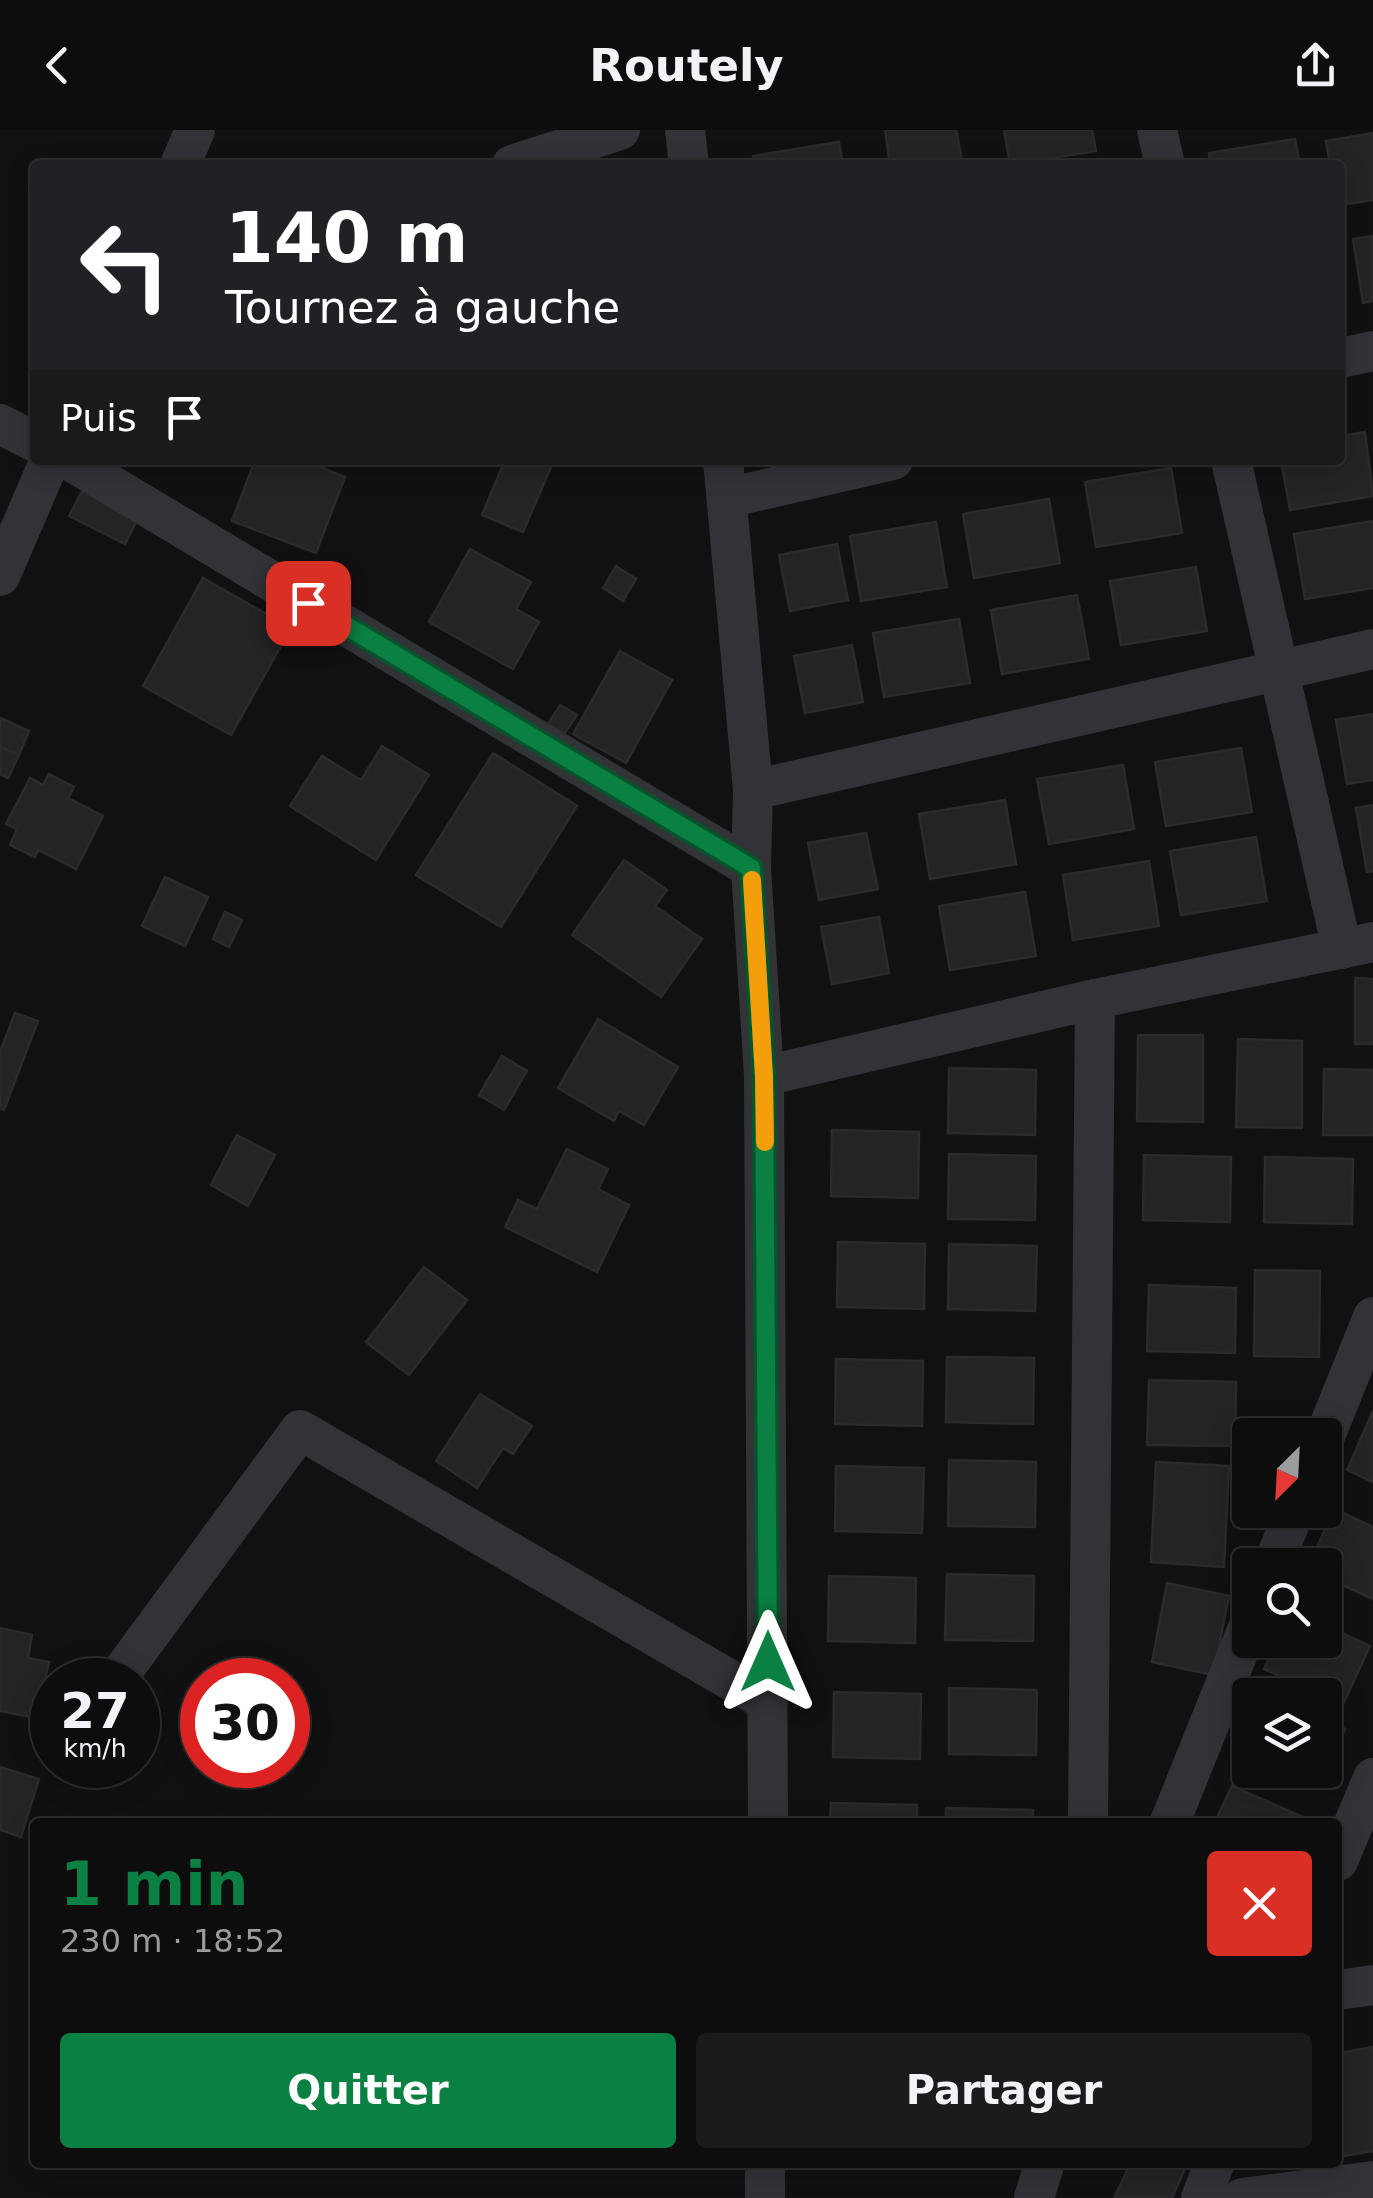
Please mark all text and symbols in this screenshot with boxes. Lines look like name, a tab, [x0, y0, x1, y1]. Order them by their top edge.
icon: back	[30, 38, 85, 93]
icon: share	[1288, 38, 1343, 93]
text: Routely	[589, 39, 784, 92]
text: 140 m	[225, 197, 468, 279]
icon: left	[60, 200, 190, 330]
text: Tournez à gauche	[225, 281, 620, 334]
icon: arrive	[157, 390, 212, 445]
text: Puis	[60, 396, 137, 440]
pin	[266, 561, 351, 646]
icon: arrive	[281, 576, 336, 631]
north arrow	[1232, 1418, 1342, 1528]
map controls	[1232, 1418, 1342, 1788]
button: search	[1232, 1548, 1342, 1658]
position arrow	[716, 1610, 820, 1714]
speed limit sign: 30	[180, 1658, 310, 1788]
button: layers	[1232, 1678, 1342, 1788]
text: 27	[60, 1682, 130, 1740]
text: km/h	[63, 1734, 127, 1763]
text: 1 min	[60, 1849, 248, 1919]
button: close	[1207, 1851, 1312, 1956]
text: 230 m · 18:52	[60, 1922, 285, 1960]
button: Quitter	[60, 2033, 676, 2148]
button: Partager	[696, 2033, 1312, 2148]

